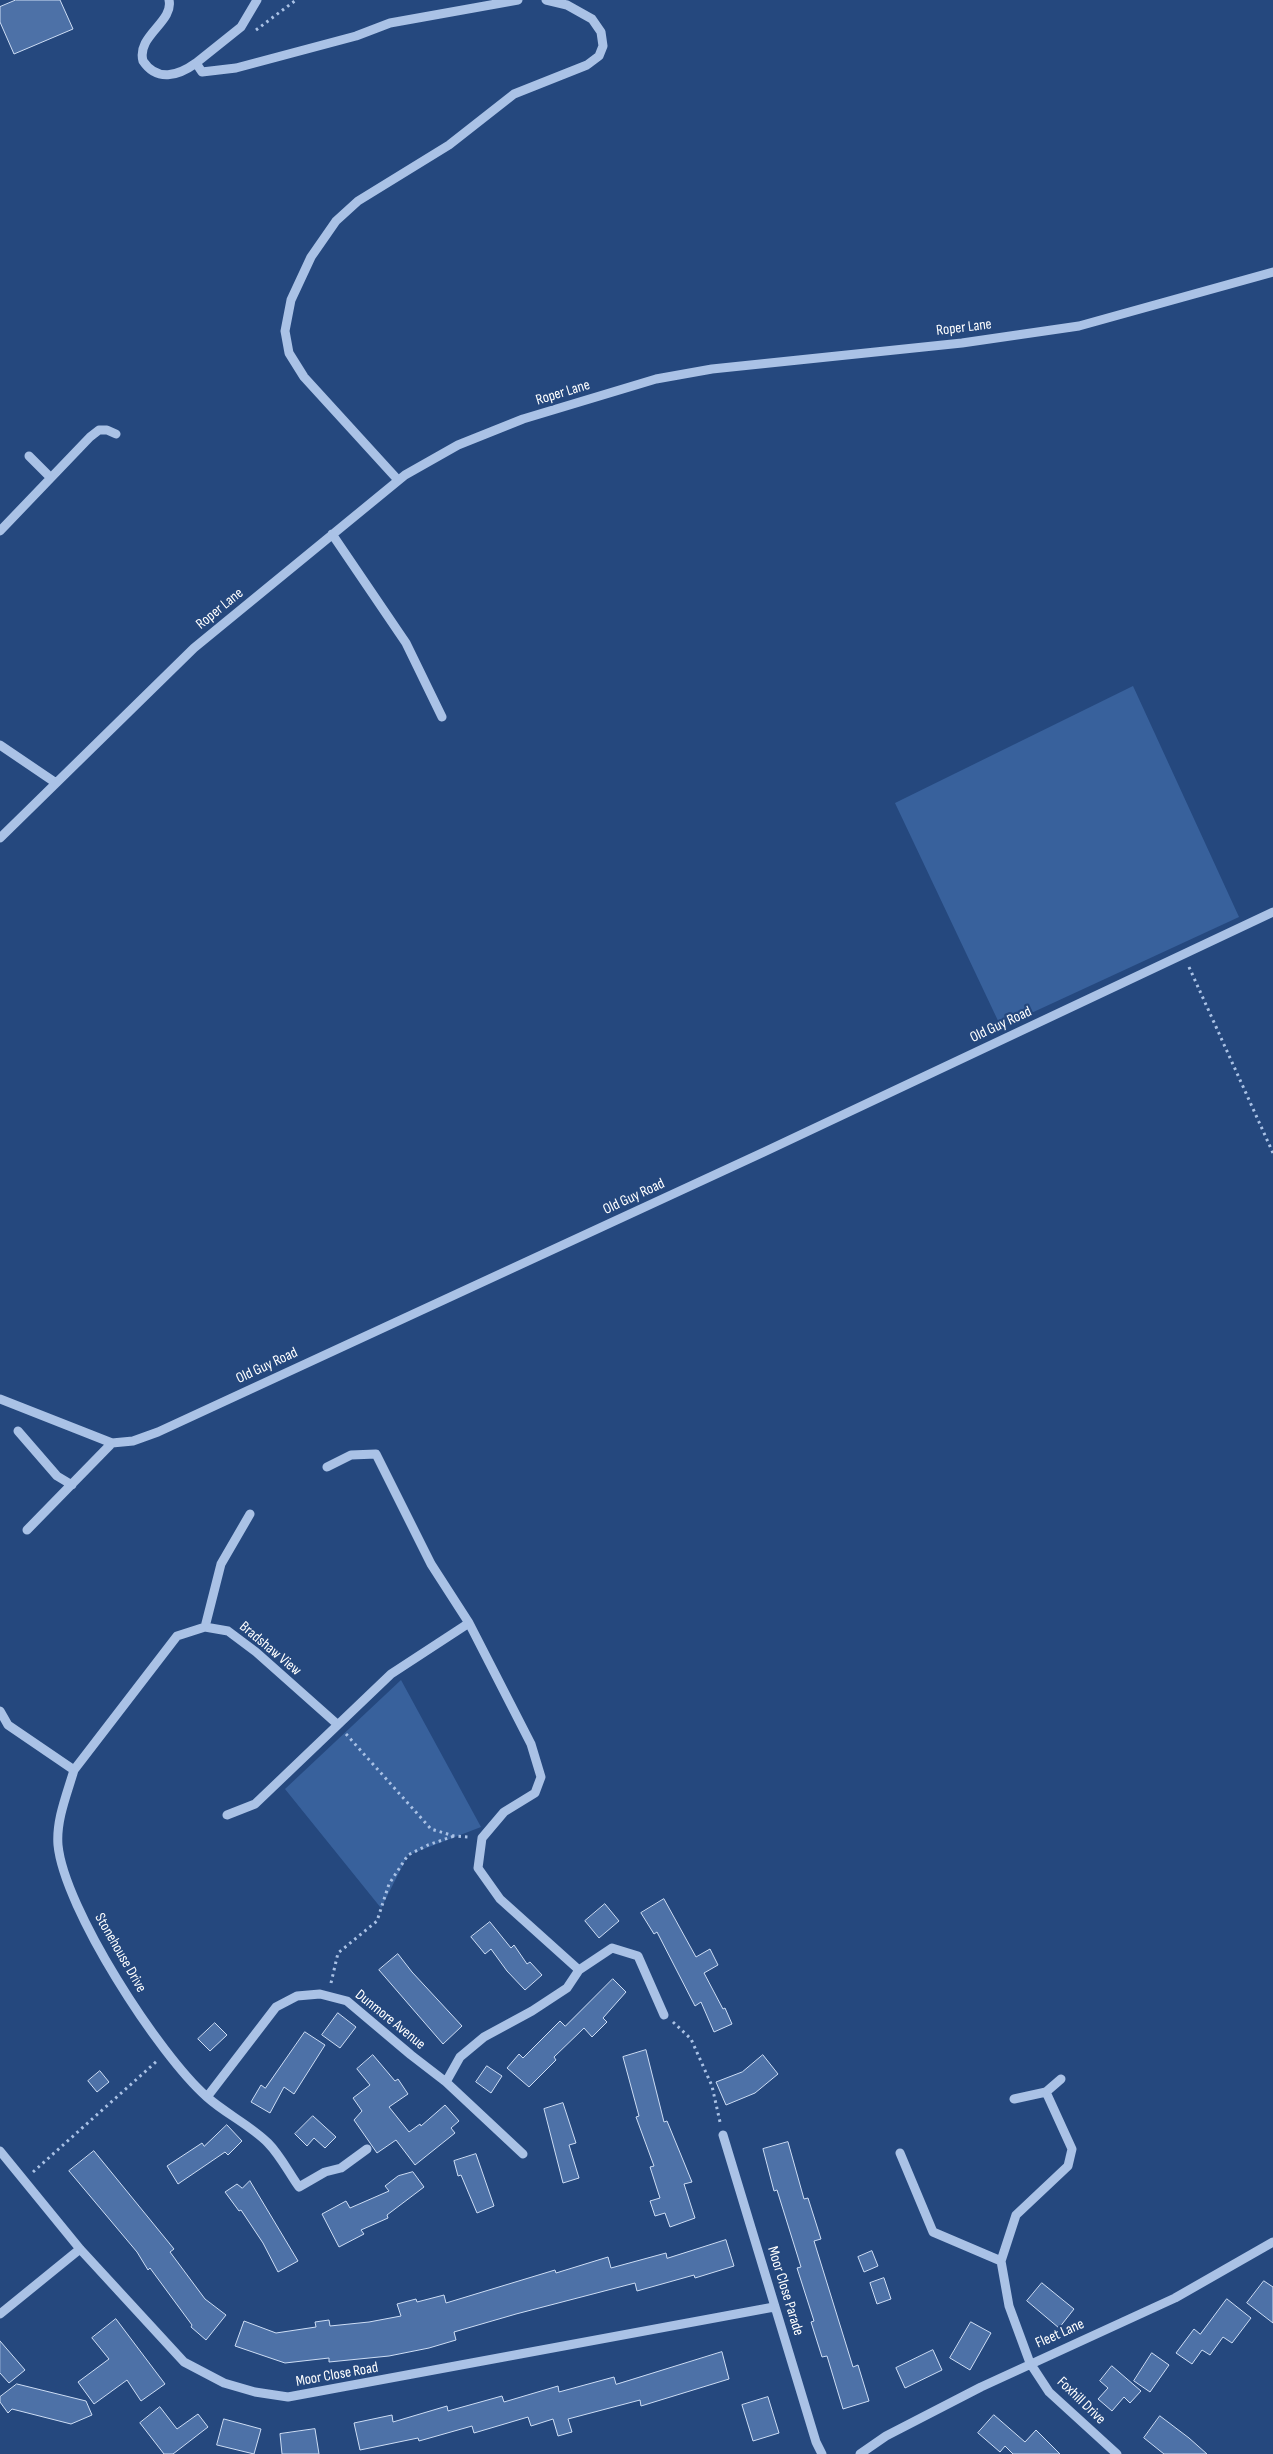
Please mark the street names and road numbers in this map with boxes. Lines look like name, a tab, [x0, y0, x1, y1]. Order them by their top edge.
street label: Roper Lane	[935, 316, 993, 340]
street label: Roper Lane	[534, 376, 592, 410]
street label: Roper Lane	[193, 584, 247, 634]
street label: Old Guy Road	[967, 1003, 1035, 1047]
street label: Old Guy Road	[600, 1175, 668, 1219]
street label: Old Guy Road	[233, 1344, 301, 1388]
street label: Bradshaw View	[235, 1618, 305, 1680]
street label: Stonehouse Drive	[90, 1910, 150, 1996]
street label: Dunmore Avenue	[351, 1986, 429, 2054]
street label: Moor Close Parade	[763, 2244, 807, 2338]
street label: Fleet Lane	[1033, 2315, 1087, 2353]
street label: Moor Close Road	[295, 2359, 379, 2391]
street label: Foxhill Drive	[1053, 2373, 1109, 2429]

